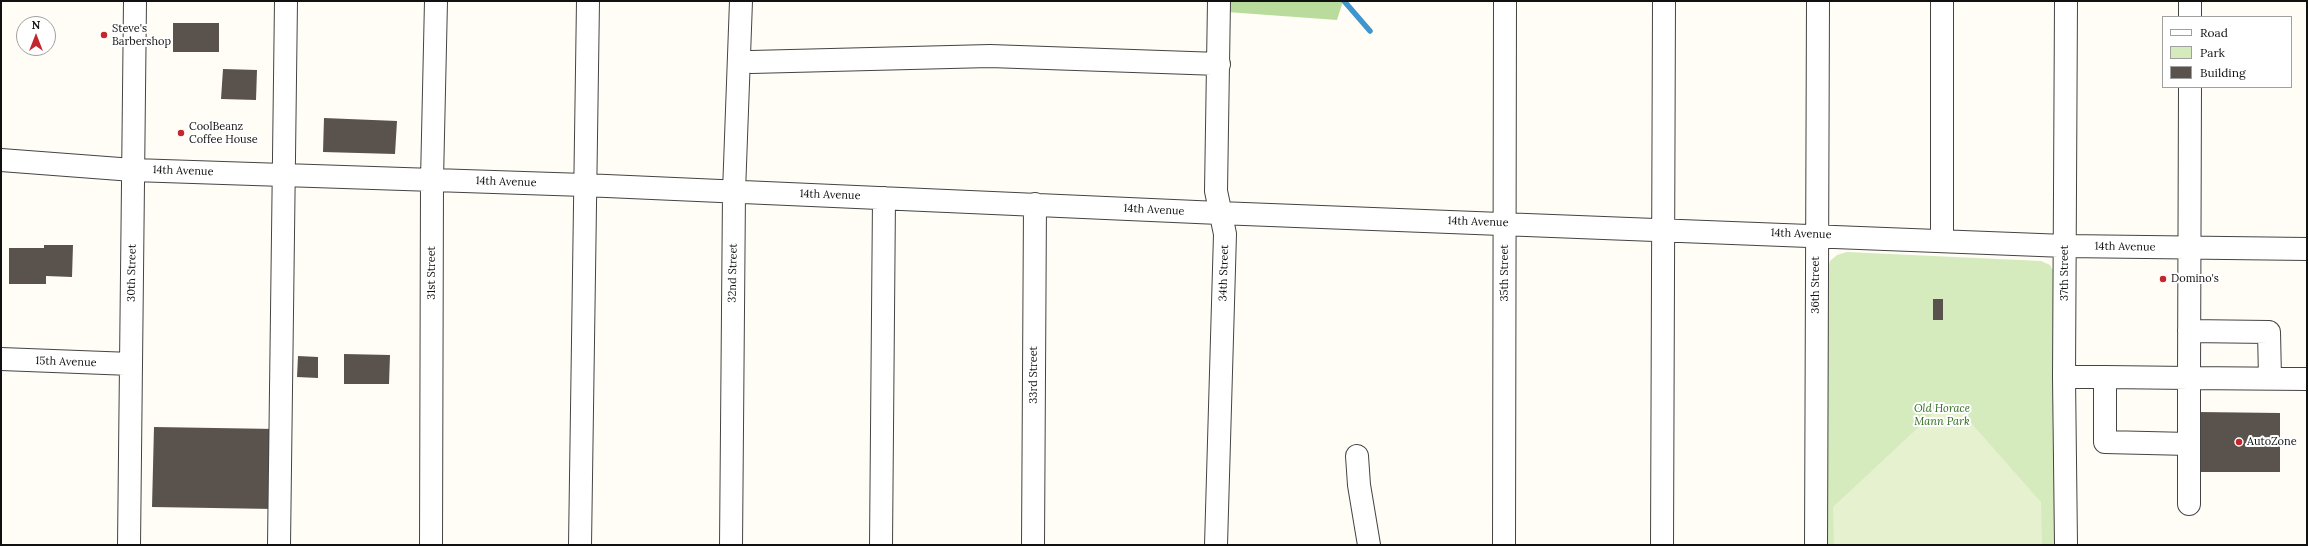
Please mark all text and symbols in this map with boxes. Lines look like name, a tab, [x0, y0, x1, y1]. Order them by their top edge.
north arrow	[16, 16, 56, 56]
legend	[2162, 16, 2292, 88]
text: N	[32, 18, 40, 32]
place label: Steve's Barbershop	[112, 22, 171, 48]
text: Road	[2200, 25, 2228, 40]
marker: Steve's Barbershop	[99, 30, 109, 40]
text: Park	[2200, 45, 2225, 60]
text: Building	[2200, 65, 2246, 80]
place label: CoolBeanz Coffee House	[189, 120, 258, 146]
marker: CoolBeanz Coffee House	[176, 128, 186, 138]
street label: 14th Avenue	[152, 163, 214, 179]
street label: 14th Avenue	[475, 174, 537, 190]
street label: 14th Avenue	[799, 187, 861, 203]
street label: 14th Avenue	[1123, 202, 1185, 218]
street label: 14th Avenue	[1447, 214, 1509, 230]
street label: 14th Avenue	[1770, 226, 1832, 242]
street label: 14th Avenue	[2094, 240, 2156, 254]
street label: 32nd Street	[726, 243, 740, 303]
street label: 30th Street	[125, 244, 139, 302]
street label: 34th Street	[1216, 244, 1232, 302]
street label: 35th Street	[1498, 244, 1512, 302]
street label: 37th Street	[2058, 245, 2072, 301]
street label: 31st Street	[425, 246, 439, 300]
street label: 36th Street	[1809, 256, 1823, 314]
place label: Domino's	[2171, 272, 2219, 286]
marker: Domino's	[2158, 274, 2168, 284]
street label: 33rd Street	[1027, 346, 1041, 404]
street label: 15th Avenue	[35, 354, 97, 370]
park label: Old Horace Mann Park	[1914, 402, 1970, 428]
place label: AutoZone	[2247, 435, 2297, 449]
marker: AutoZone	[2234, 437, 2244, 447]

